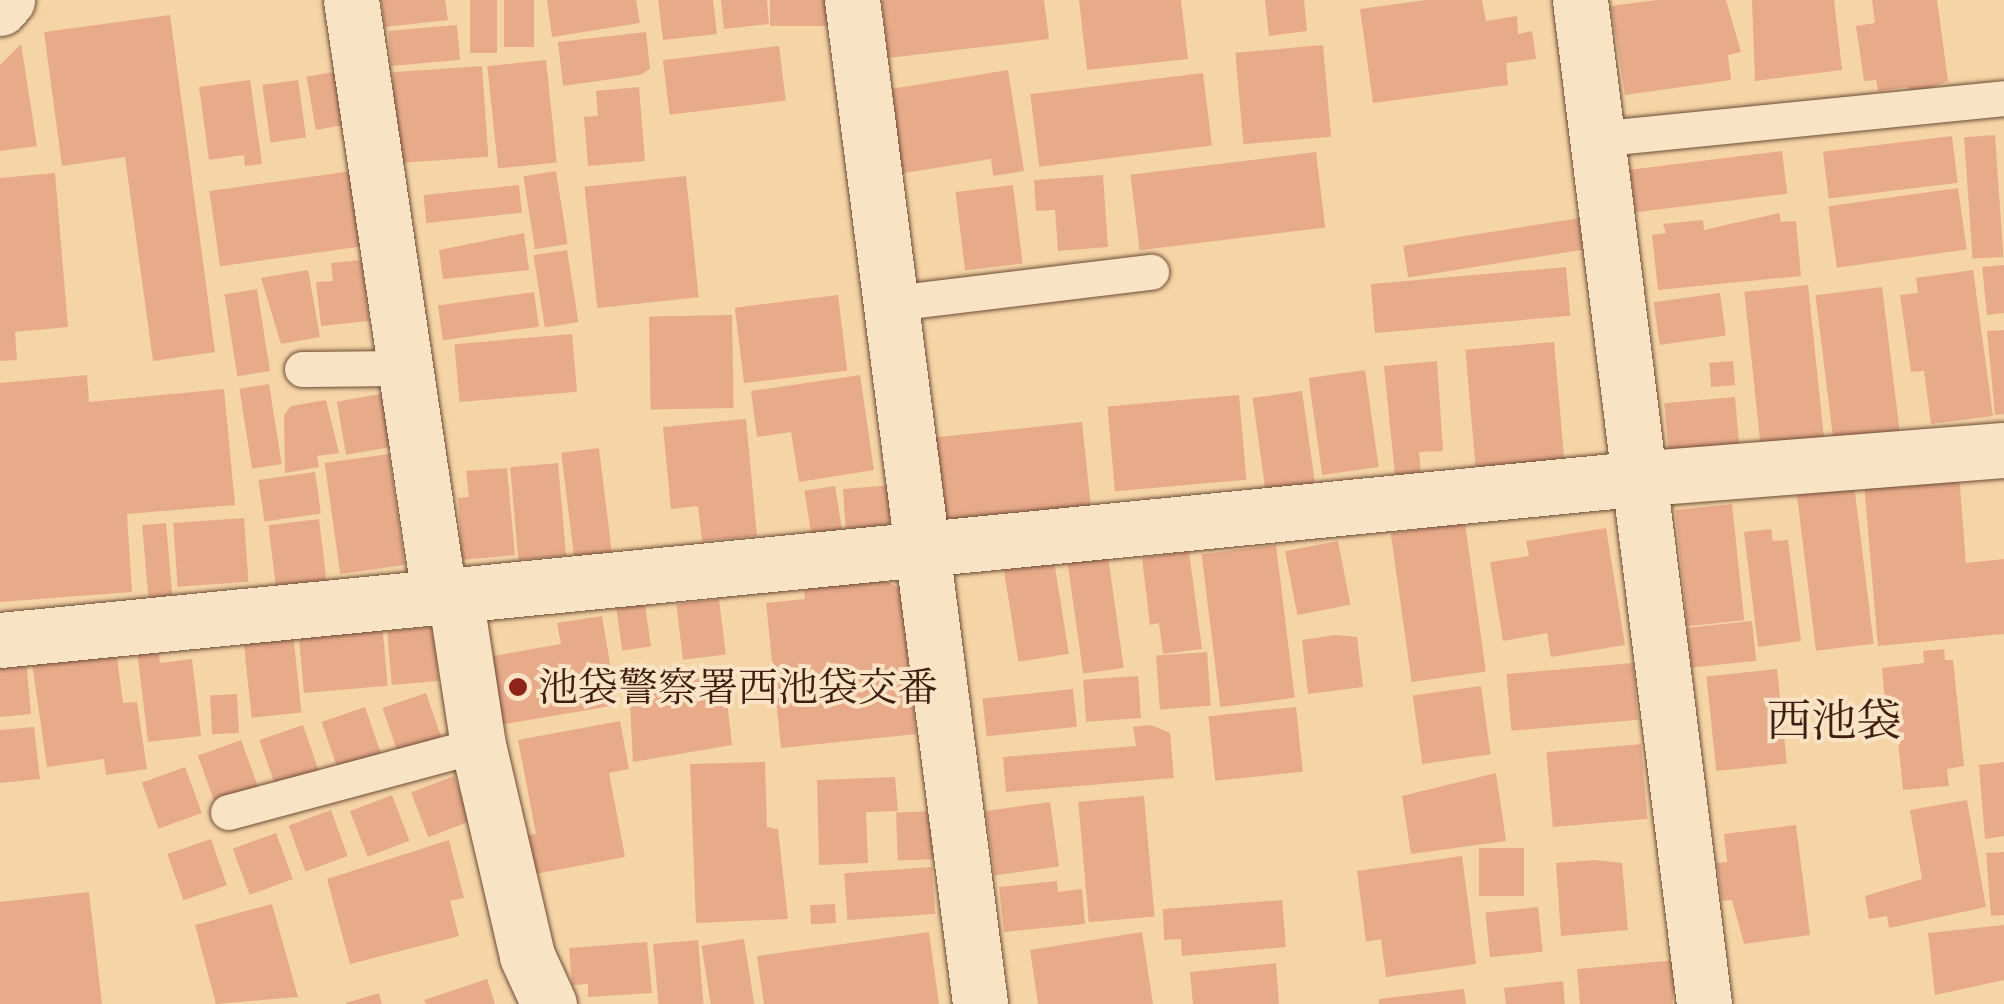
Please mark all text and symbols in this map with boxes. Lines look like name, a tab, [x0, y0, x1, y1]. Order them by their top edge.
place label: 池袋警察署西池袋交番	[538, 663, 938, 711]
marker: 池袋警察署西池袋交番	[507, 676, 529, 698]
district label: 西池袋	[1767, 694, 1901, 748]

